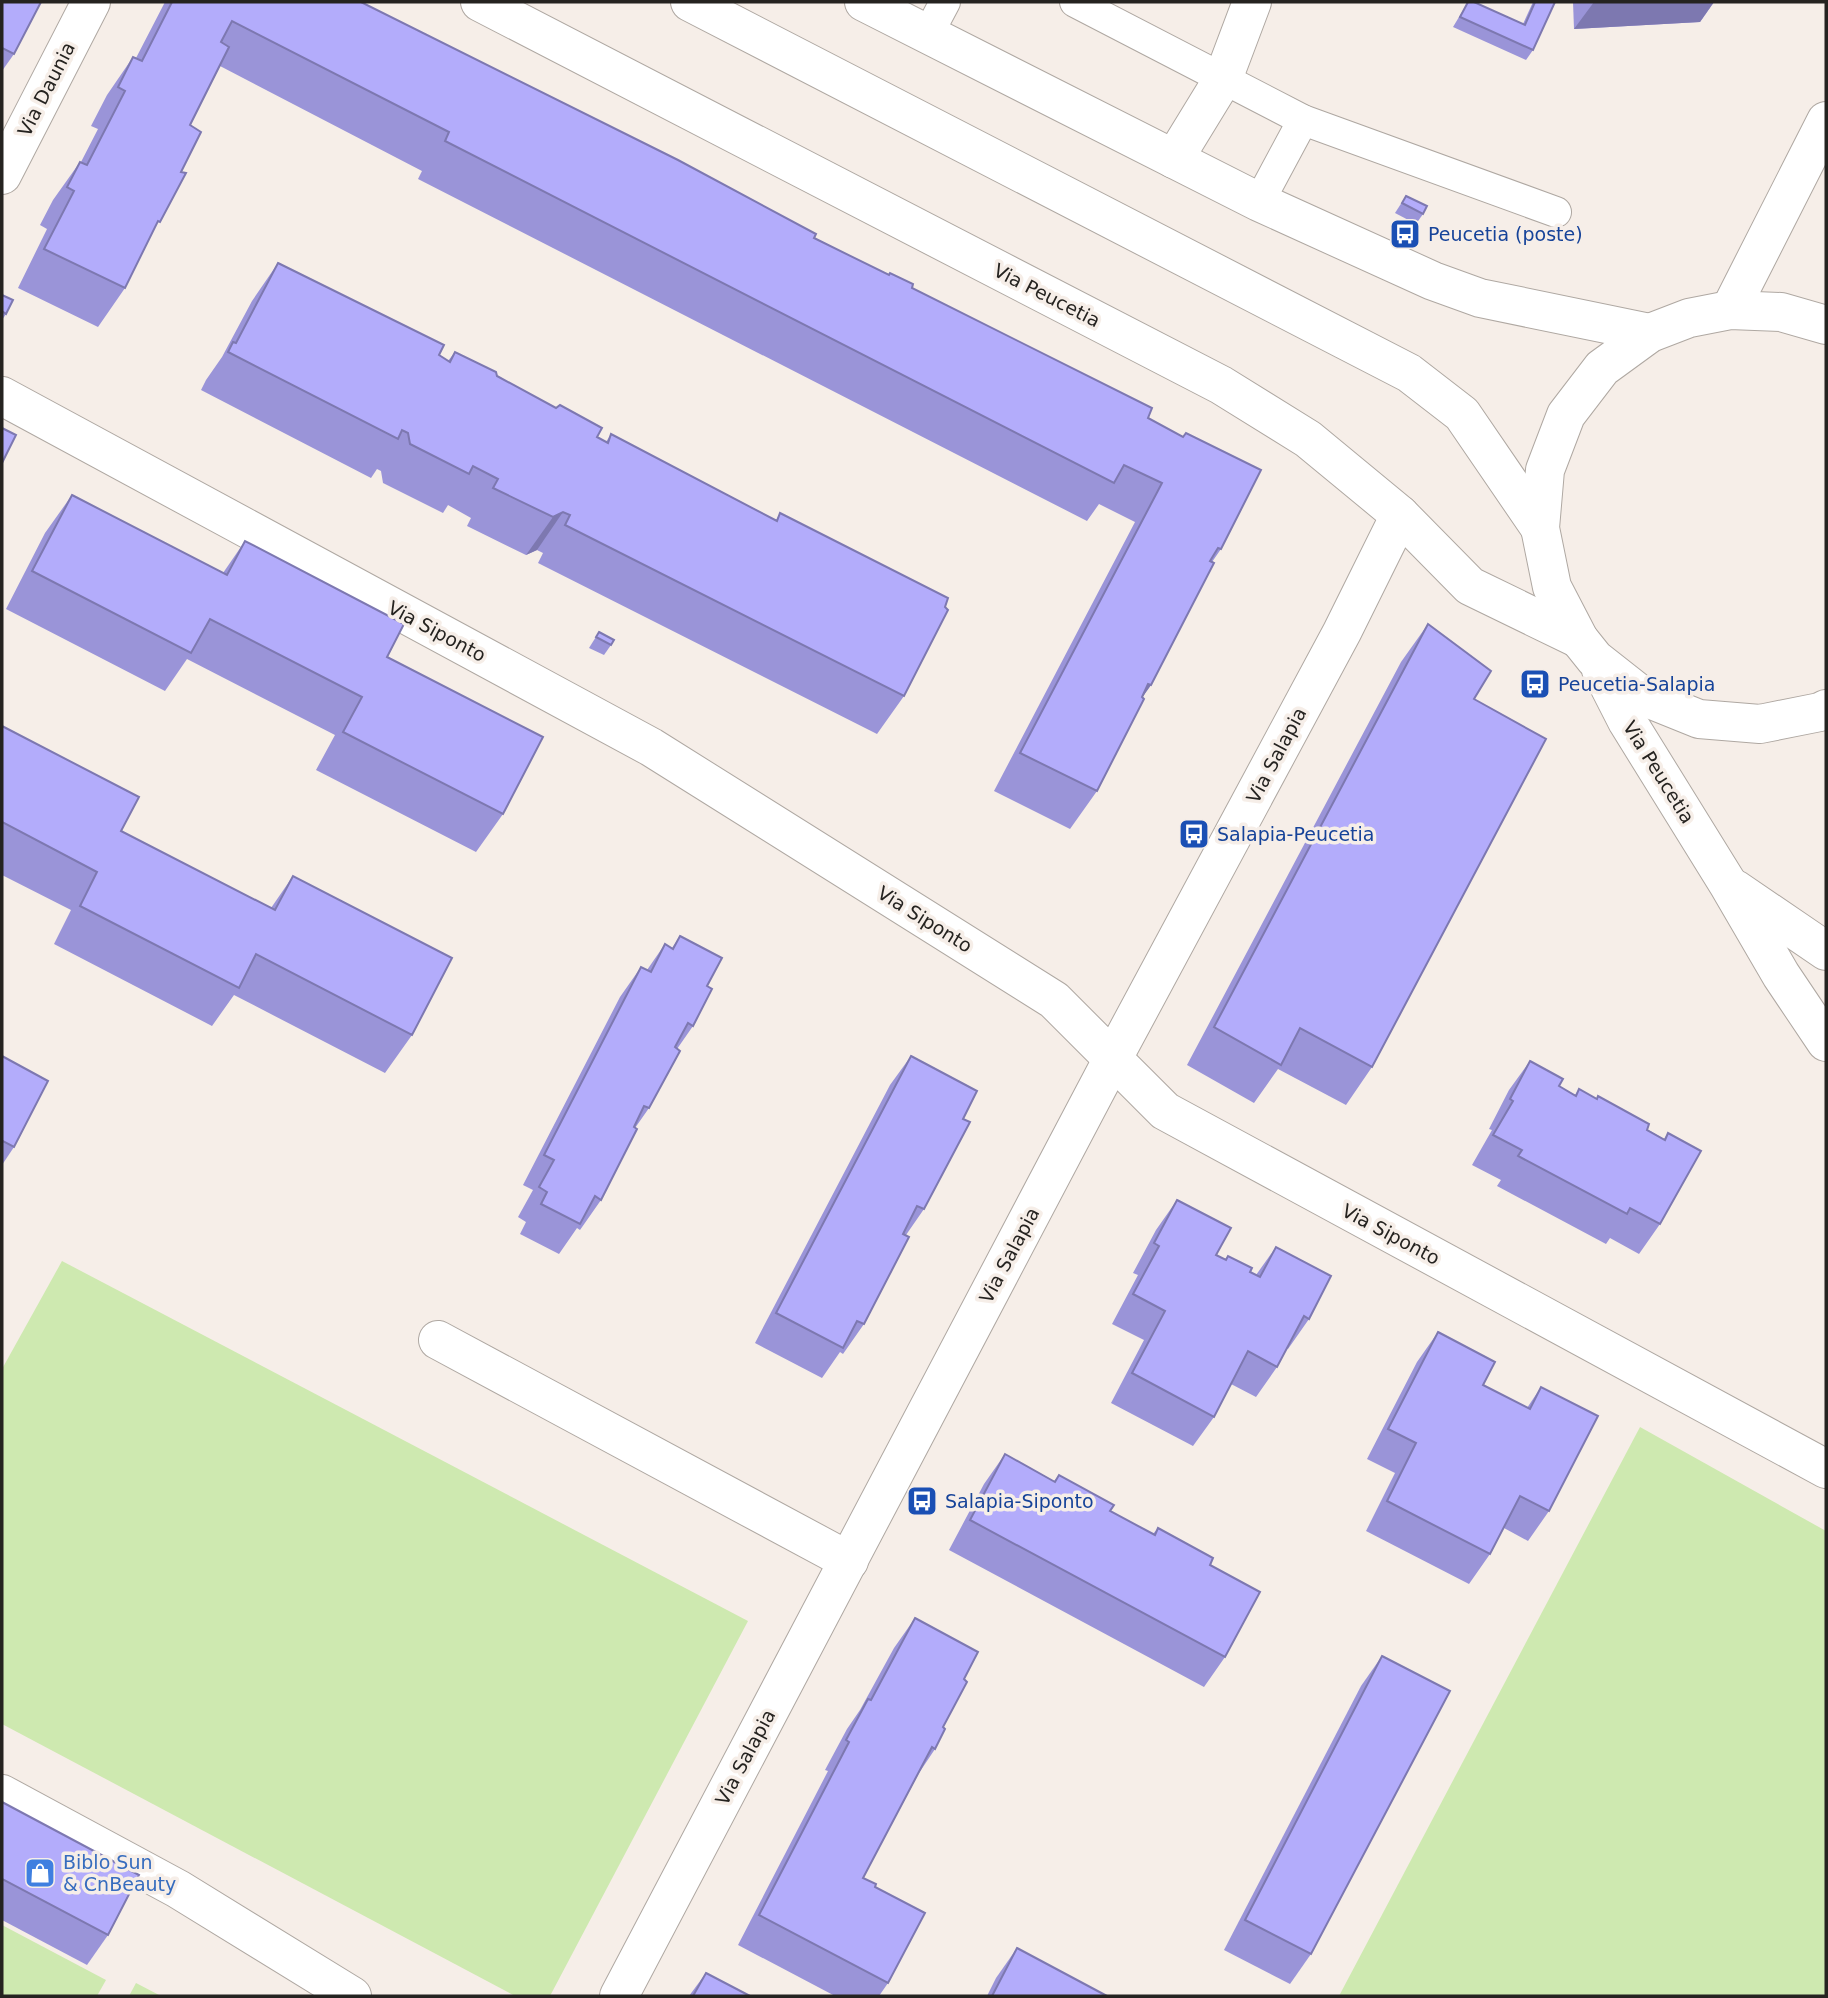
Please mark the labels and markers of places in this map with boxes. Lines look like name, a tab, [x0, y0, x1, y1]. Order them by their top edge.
bus stop icon: Peucetia (poste)	[1388, 217, 1422, 251]
place label: Peucetia (poste)	[1428, 223, 1583, 245]
bus stop icon: Peucetia-Salapia	[1518, 667, 1552, 701]
place label: Peucetia-Salapia	[1558, 673, 1715, 695]
bus stop icon: Salapia-Peucetia	[1177, 817, 1211, 851]
place label: Salapia-Peucetia	[1217, 823, 1374, 845]
bus stop icon: Salapia-Siponto	[905, 1484, 939, 1518]
place label: Salapia-Siponto	[945, 1490, 1094, 1512]
place label: Biblo Sun & CnBeauty	[63, 1851, 176, 1895]
shop icon: Biblo Sun & CnBeauty	[23, 1856, 57, 1890]

